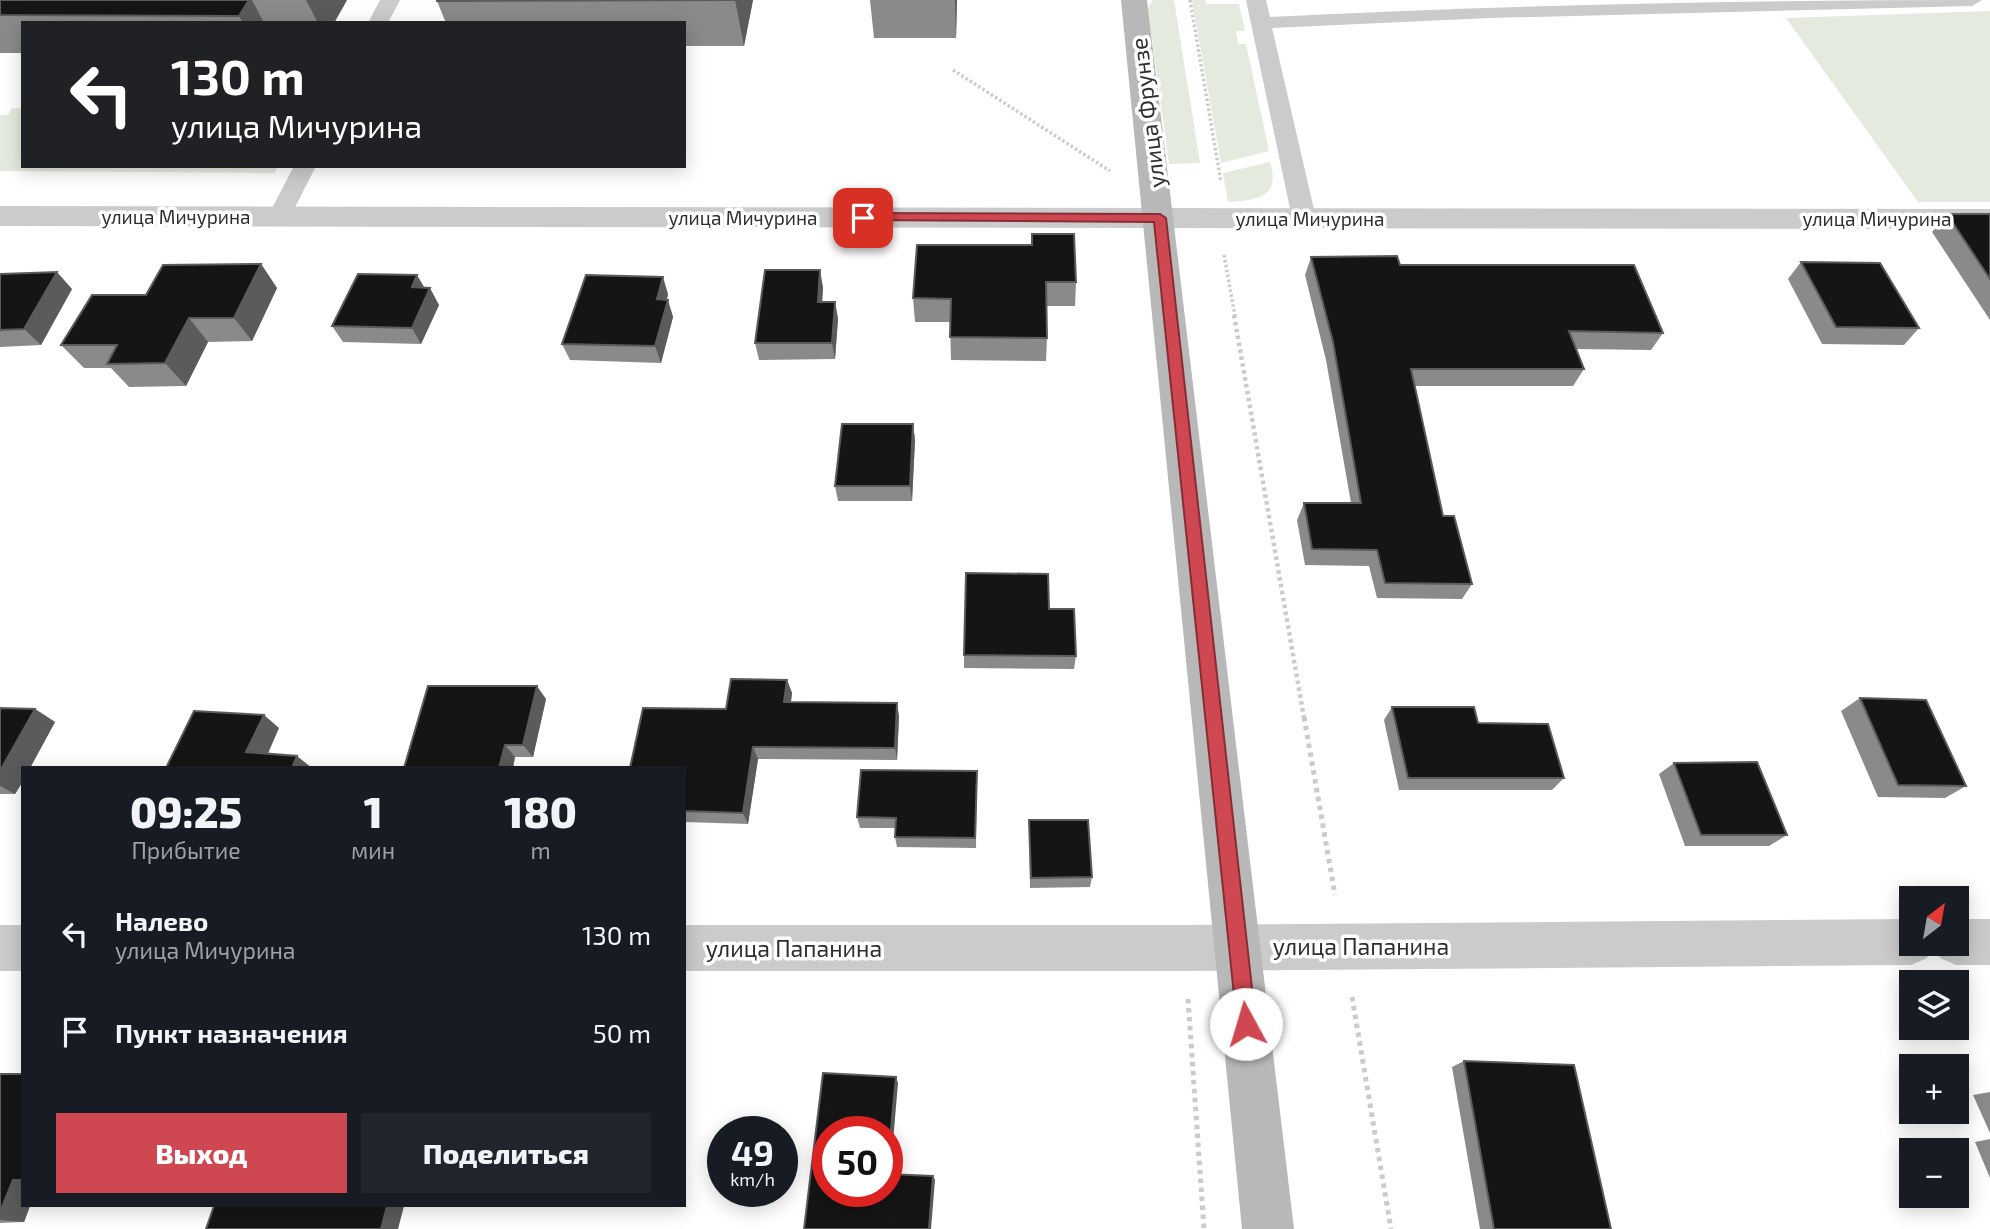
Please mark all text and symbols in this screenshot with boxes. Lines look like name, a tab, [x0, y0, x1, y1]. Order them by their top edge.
street label: улица Фрунзе	[1124, 36, 1171, 190]
text: 130 m	[171, 46, 305, 105]
icon: left	[56, 49, 147, 140]
text: улица Мичурина	[171, 106, 422, 144]
pin	[833, 188, 893, 248]
icon: arrive	[844, 199, 882, 237]
street label: улица Мичурина	[101, 205, 251, 229]
street label: улица Мичурина	[668, 206, 818, 230]
street label: улица Мичурина	[1235, 207, 1385, 231]
street label: улица Мичурина	[1802, 207, 1952, 231]
text: 09:25	[130, 786, 242, 836]
text: 1	[364, 786, 383, 836]
text: 180	[504, 786, 577, 836]
text: Прибытие	[131, 836, 241, 864]
text: мин	[351, 836, 395, 864]
text: m	[531, 836, 551, 864]
north arrow	[1899, 886, 1969, 956]
map controls	[1899, 886, 1969, 1208]
text: Налево	[115, 905, 208, 936]
icon: left	[56, 915, 94, 953]
text: 130 m	[582, 919, 651, 950]
street label: улица Папанина	[1273, 932, 1449, 961]
street label: улица Папанина	[706, 934, 882, 963]
text: улица Мичурина	[115, 936, 296, 964]
button: layers	[1899, 970, 1969, 1040]
position arrow	[1209, 987, 1283, 1061]
icon: arrive	[56, 1013, 94, 1051]
text: Пункт назначения	[115, 1017, 348, 1048]
text: 50 m	[593, 1017, 651, 1048]
button: +	[1899, 1054, 1969, 1124]
button: Выход	[56, 1113, 347, 1193]
button: Поделиться	[361, 1113, 651, 1193]
speed limit sign: 50	[812, 1116, 903, 1207]
text: 49	[731, 1131, 774, 1173]
button: −	[1899, 1138, 1969, 1208]
text: km/h	[730, 1168, 775, 1190]

